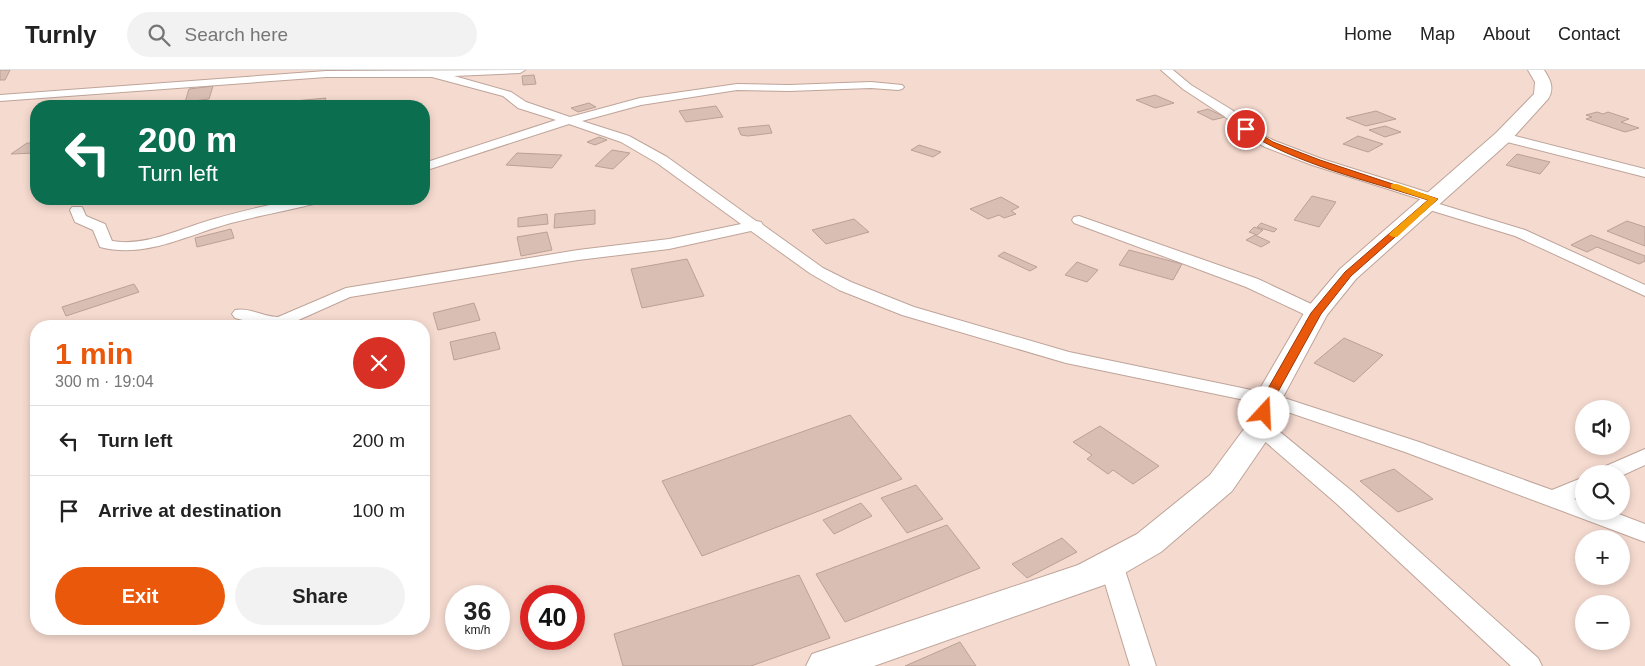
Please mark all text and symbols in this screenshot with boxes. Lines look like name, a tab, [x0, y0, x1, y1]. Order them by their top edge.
search box	[127, 12, 477, 57]
text: Turnly	[25, 21, 97, 48]
icon: search	[145, 21, 173, 49]
text: Search here	[185, 24, 288, 45]
text: Home	[1344, 24, 1392, 44]
text: Map	[1420, 24, 1455, 44]
text: About	[1483, 24, 1530, 44]
text: Contact	[1558, 24, 1620, 44]
pin	[1225, 108, 1267, 150]
icon: arrive	[1232, 115, 1260, 143]
icon: left	[55, 120, 120, 185]
text: 200 m	[138, 120, 237, 159]
text: Turn left	[138, 161, 218, 186]
text: 1 min	[55, 337, 133, 370]
button: close	[353, 337, 405, 389]
text: 300 m · 19:04	[55, 373, 154, 390]
position arrow	[1237, 386, 1289, 438]
map controls	[1575, 400, 1630, 650]
button: sound	[1575, 400, 1630, 455]
icon: left	[55, 427, 83, 455]
text: Turn left	[98, 430, 173, 451]
text: 200 m	[352, 430, 405, 451]
button: search	[1575, 465, 1630, 520]
icon: arrive	[55, 497, 83, 525]
text: Arrive at destination	[98, 500, 282, 521]
text: 100 m	[352, 500, 405, 521]
button: +	[1575, 530, 1630, 585]
button: Exit	[55, 567, 225, 625]
button: Share	[235, 567, 405, 625]
speed limit sign: 40	[520, 585, 585, 650]
button: −	[1575, 595, 1630, 650]
text: 36	[464, 597, 491, 625]
text: km/h	[464, 623, 491, 637]

